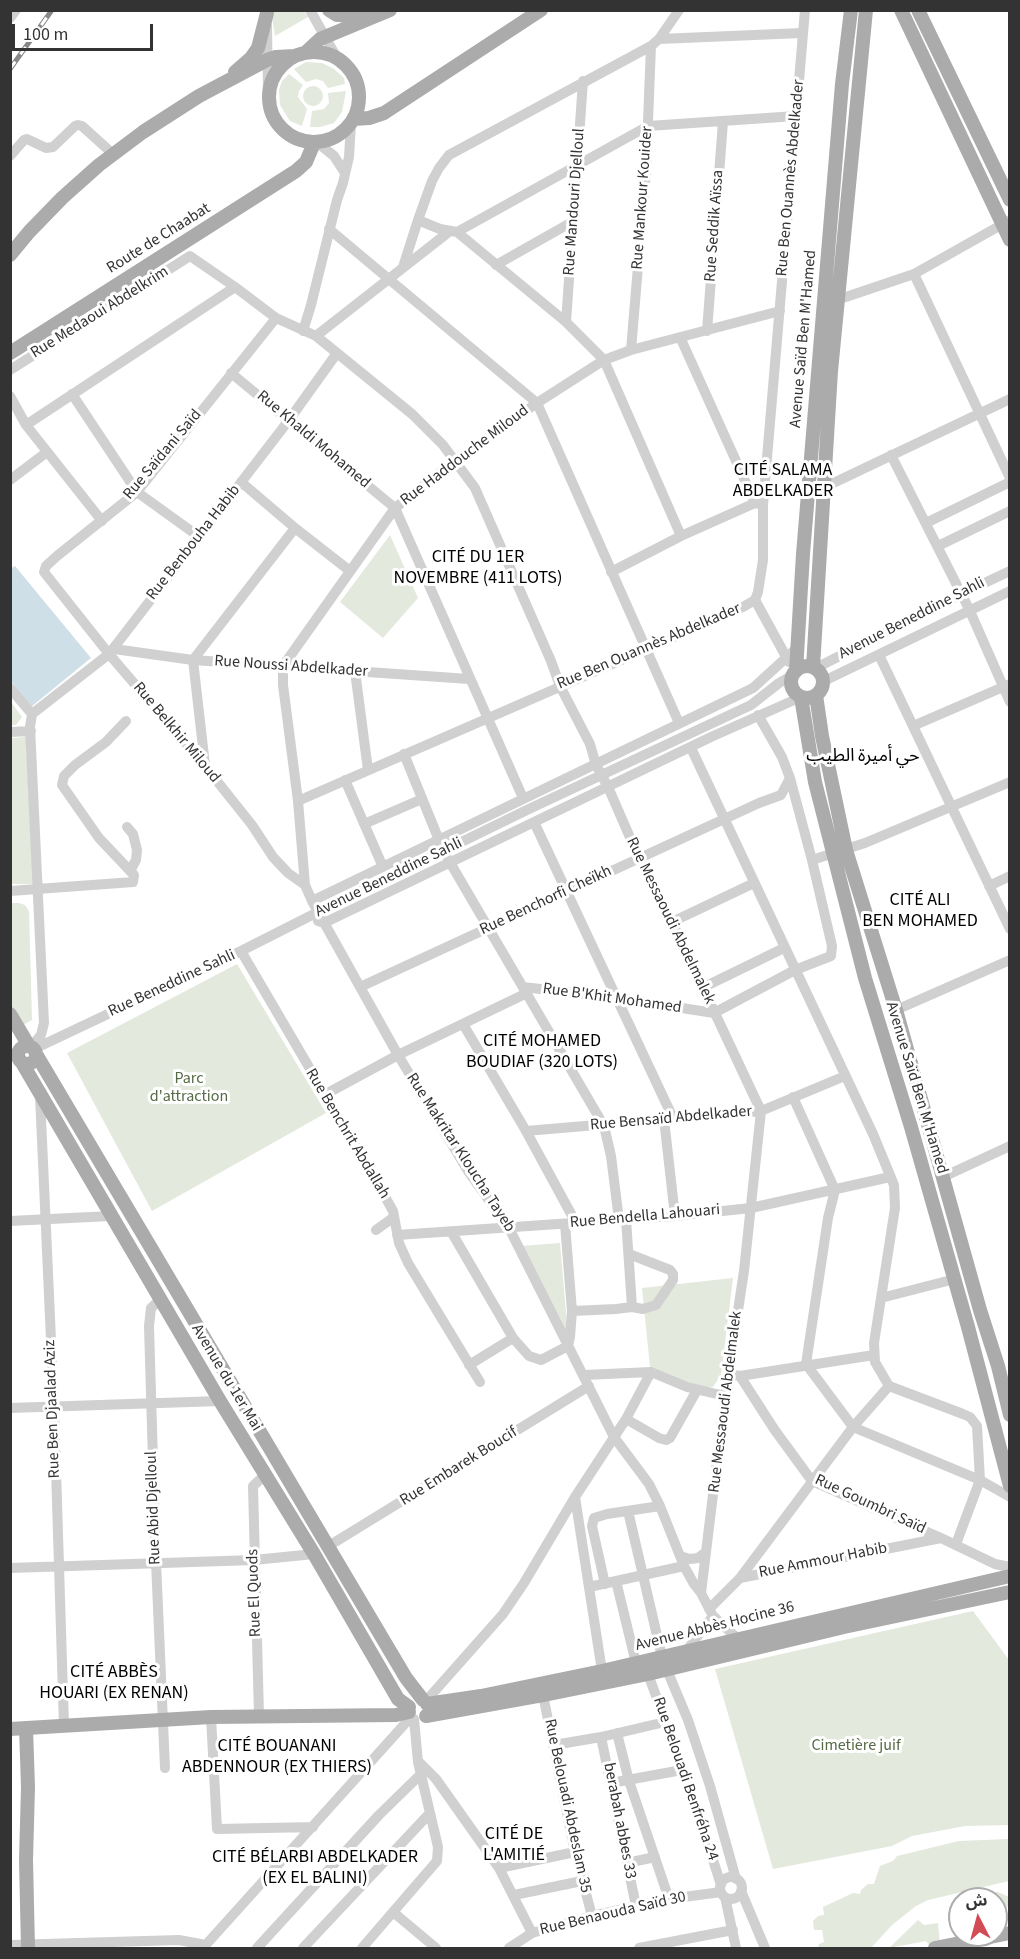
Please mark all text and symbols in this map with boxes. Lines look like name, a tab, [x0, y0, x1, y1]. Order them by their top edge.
scale bar	[15, 12, 156, 50]
text: 100 m	[23, 22, 68, 47]
street label: Rue Ben Ouannès Abdelkader	[773, 79, 809, 277]
street label: Rue Mankour Kouider	[628, 126, 658, 270]
street label: Rue Mandouri Djelloul	[560, 128, 590, 276]
street label: Rue Seddik Aïssa	[702, 169, 728, 283]
street label: Route de Chaabat	[104, 199, 214, 279]
street label: Avenue Saïd Ben M'Hamed	[787, 249, 821, 429]
street label: Rue Medaoui Abdelkrim	[27, 263, 173, 363]
street label: Rue Khaldi Mohamed	[252, 387, 374, 493]
street label: Rue Haddouche Miloud	[397, 402, 533, 510]
street label: Rue Saïdani Saïd	[120, 406, 206, 504]
district label: CITÉ SALAMA ABDELKADER	[725, 460, 841, 502]
street label: Rue Benbouha Habib	[143, 481, 245, 605]
district label: CITÉ DU 1ER NOVEMBRE (411 LOTS)	[379, 547, 577, 590]
street label: Avenue Beneddine Sahli	[836, 574, 988, 664]
street label: Rue Ben Ouannès Abdelkader	[554, 600, 744, 694]
street label: Rue Noussi Abdelkader	[214, 652, 368, 682]
street label: Rue Belkhir Miloud	[128, 679, 224, 787]
district label: حي أميرة الطيب	[806, 746, 920, 768]
street label: Avenue Beneddine Sahli	[312, 834, 466, 922]
street label: Rue Messaoudi Abdelmalek	[621, 835, 719, 1007]
street label: Rue Benchorfi Cheïkh	[477, 862, 615, 940]
district label: CITÉ ALI BEN MOHAMED	[854, 890, 986, 932]
street label: Rue Beneddine Sahli	[105, 946, 239, 1022]
street label: Rue B'Khit Mohamed	[541, 980, 683, 1018]
street label: Avenue Saïd Ben M'Hamed	[881, 1000, 951, 1176]
district label: CITÉ MOHAMED BOUDIAF (320 LOTS)	[453, 1031, 631, 1074]
street label: Rue Benchrit Abdallah	[301, 1065, 393, 1203]
park label: Parc d'attraction	[150, 1069, 228, 1107]
street label: Rue Makritar Kloucha Tayeb	[401, 1070, 519, 1236]
street label: Rue Bensaïd Abdelkader	[589, 1102, 753, 1136]
street label: Rue Bendella Lahouari	[569, 1201, 721, 1233]
street label: Rue Messaoudi Abdelmalek	[705, 1310, 747, 1494]
street label: Avenue du 1er Mai	[186, 1321, 266, 1435]
street label: Rue Ben Djaalad Aziz	[41, 1339, 65, 1479]
street label: Rue Embarek Boucif	[397, 1423, 521, 1511]
street label: Rue Abid Djelloul	[142, 1451, 166, 1565]
street label: Rue Goumbri Saïd	[811, 1471, 929, 1539]
street label: Rue Ammour Habib	[757, 1539, 889, 1583]
street label: Rue El Quods	[244, 1549, 266, 1637]
street label: Avenue Abbès Hocine 36	[634, 1598, 796, 1656]
district label: CITÉ ABBÈS HOUARI (EX RENAN)	[27, 1662, 201, 1704]
street label: Rue Belouadi Benfréha 24	[648, 1695, 722, 1863]
street label: Rue Belouadi Abdeslam 35	[539, 1717, 595, 1895]
district label: CITÉ BOUANANI ABDENNOUR (EX THIERS)	[166, 1736, 388, 1778]
park label: Cimetière juif	[811, 1736, 901, 1756]
street label: berabah abbes 33	[598, 1761, 640, 1881]
district label: CITÉ DE L'AMITIÉ	[477, 1824, 551, 1866]
district label: CITÉ BÉLARBI ABDELKADER (EX EL BALINI)	[195, 1847, 435, 1890]
north arrow	[948, 1887, 1008, 1947]
street label: Rue Benaouda Saïd 30	[538, 1888, 688, 1940]
text: ش	[964, 1889, 988, 1913]

